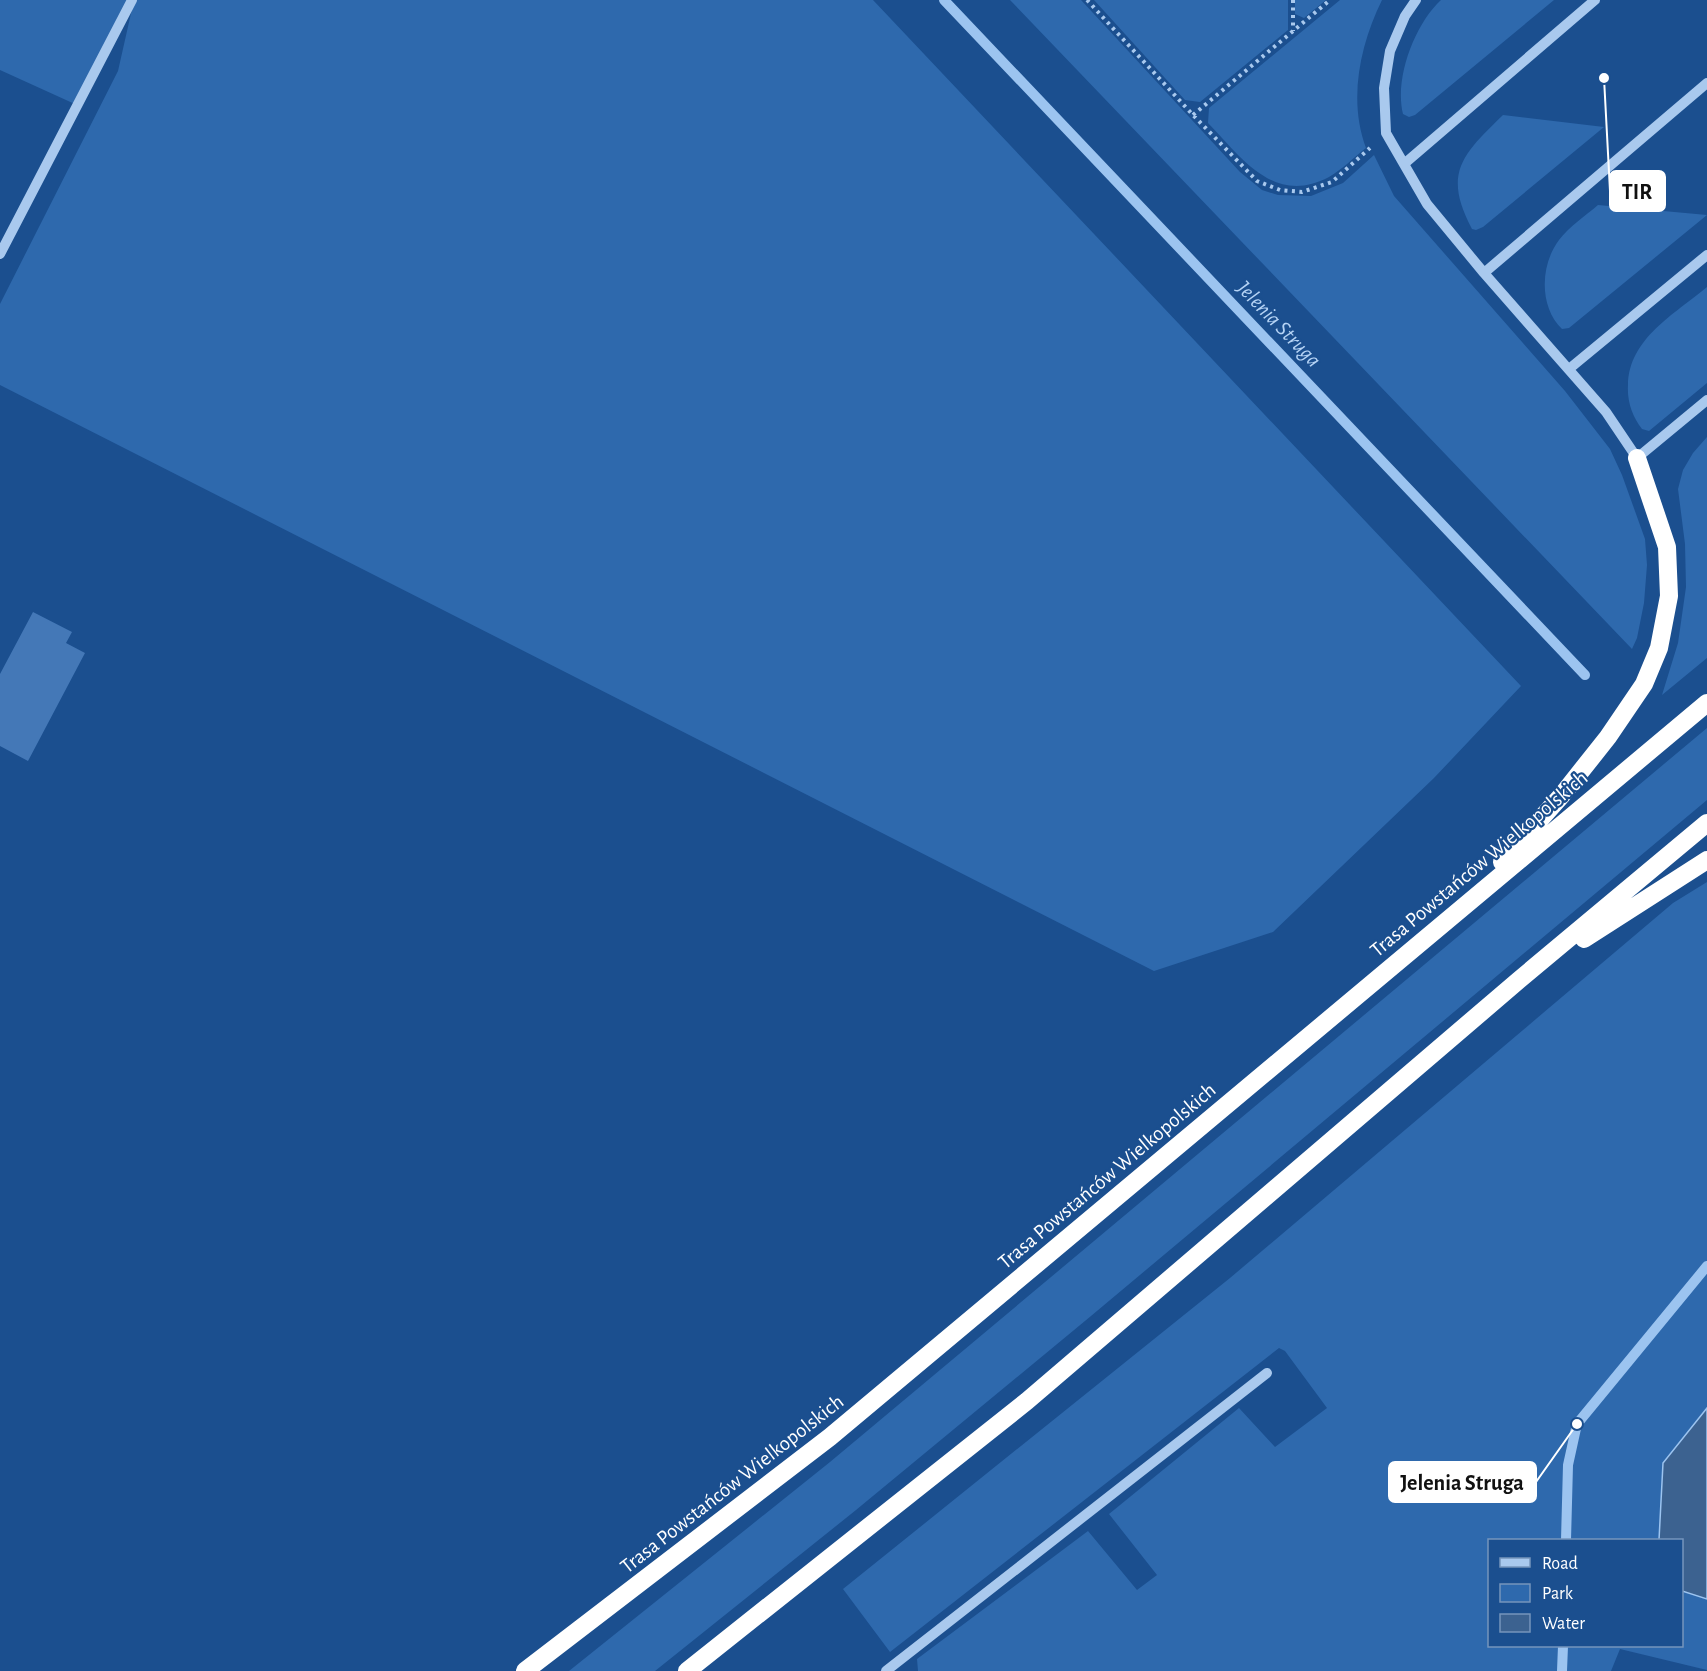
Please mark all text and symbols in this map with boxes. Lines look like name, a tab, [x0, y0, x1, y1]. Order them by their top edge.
callout: TIR	[1610, 171, 1665, 211]
text: TIR	[1622, 181, 1652, 203]
water label: Jelenia Struga	[1232, 276, 1325, 371]
street label: Trasa Powstańców Wielkopolskich	[1366, 767, 1592, 961]
street label: Trasa Powstańców Wielkopolskich	[994, 1079, 1220, 1273]
street label: Trasa Powstańców Wielkopolskich	[616, 1391, 848, 1577]
callout: Jelenia Struga	[1389, 1462, 1536, 1502]
text: Jelenia Struga	[1400, 1472, 1524, 1494]
legend	[1488, 1539, 1683, 1647]
text: Road	[1542, 1555, 1578, 1573]
text: Park	[1542, 1585, 1574, 1603]
text: Water	[1542, 1615, 1585, 1633]

